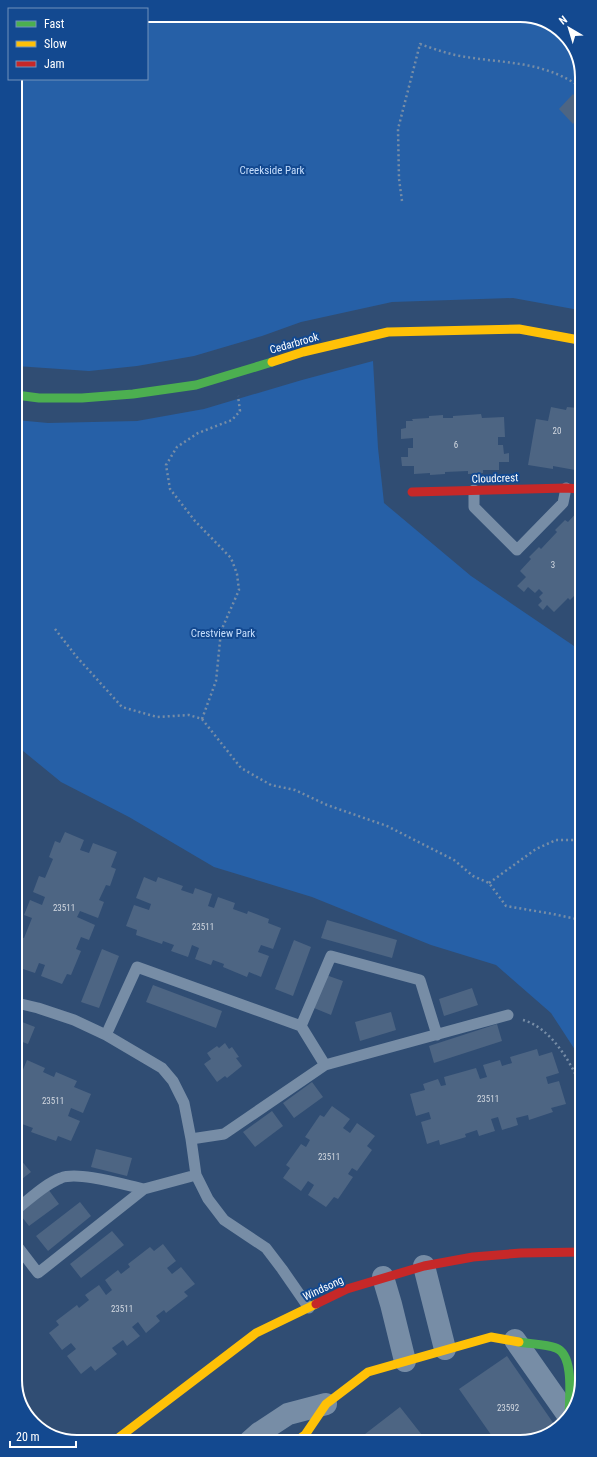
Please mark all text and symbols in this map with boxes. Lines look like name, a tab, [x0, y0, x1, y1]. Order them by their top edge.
legend	[8, 8, 148, 80]
north arrow	[549, 8, 589, 48]
text: N	[556, 13, 570, 28]
text: Fast	[44, 17, 65, 31]
text: Slow	[44, 37, 67, 51]
text: Jam	[44, 57, 65, 71]
park label: Creekside Park	[239, 164, 305, 177]
street label: Cedarbrook	[268, 330, 320, 357]
house number: 20	[553, 426, 561, 436]
house number: 6	[454, 440, 458, 450]
street label: Cloudcrest	[471, 471, 519, 486]
house number: 3	[551, 560, 555, 570]
park label: Crestview Park	[191, 627, 255, 640]
house number: 23511	[53, 903, 75, 913]
house number: 23511	[192, 922, 214, 932]
house number: 23511	[477, 1094, 499, 1104]
house number: 23511	[42, 1096, 64, 1106]
house number: 23511	[318, 1152, 340, 1162]
street label: Windsong	[301, 1273, 345, 1303]
house number: 23511	[111, 1304, 133, 1314]
house number: 23592	[497, 1403, 520, 1413]
scale bar	[10, 1423, 76, 1449]
text: 20 m	[16, 1430, 40, 1444]

